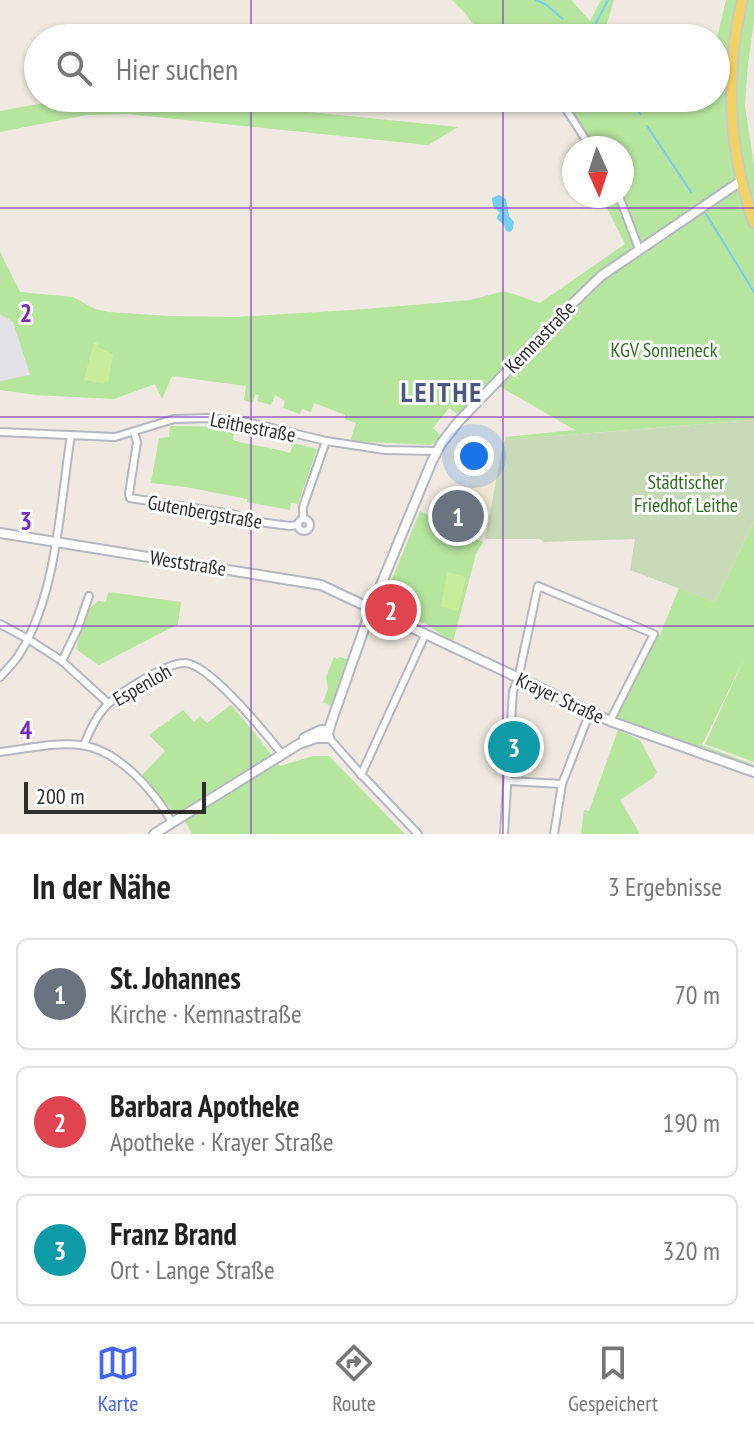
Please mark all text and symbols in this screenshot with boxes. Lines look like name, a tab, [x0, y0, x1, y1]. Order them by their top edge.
search box	[24, 24, 730, 112]
icon: search	[52, 46, 96, 90]
text: Hier suchen	[116, 49, 238, 88]
north arrow	[562, 136, 634, 208]
street label: Kemnastraße	[499, 295, 581, 379]
text: 2	[20, 296, 32, 329]
park label: KGV Sonneneck	[610, 337, 718, 363]
district label: LEITHE	[401, 373, 483, 410]
street label: Leithestraße	[208, 406, 298, 448]
your location	[454, 436, 494, 476]
park label: Städtischer Friedhof Leithe	[634, 469, 738, 518]
pin: 1	[432, 486, 484, 546]
street label: Gutenbergstraße	[146, 489, 264, 535]
text: 3	[20, 504, 32, 537]
street label: Weststraße	[148, 544, 228, 582]
pin: 2	[365, 580, 417, 640]
street label: Espenloh	[108, 658, 176, 712]
street label: Krayer Straße	[512, 666, 608, 730]
text: 4	[20, 713, 33, 746]
pin: 3	[488, 717, 540, 777]
scale bar	[24, 778, 206, 814]
text: 200 m	[36, 782, 85, 810]
text: In der Nähe	[32, 864, 171, 908]
text: 3 Ergebnisse	[608, 870, 722, 903]
text: St. Johannes	[110, 958, 241, 997]
text: 1	[54, 978, 66, 1011]
text: 70 m	[674, 978, 720, 1011]
text: Kirche · Kemnastraße	[110, 997, 302, 1030]
text: Barbara Apotheke	[110, 1086, 300, 1125]
text: 2	[54, 1106, 66, 1139]
text: 190 m	[662, 1106, 720, 1139]
text: Apotheke · Krayer Straße	[110, 1125, 333, 1158]
text: Franz Brand	[110, 1214, 237, 1253]
text: 3	[54, 1234, 66, 1267]
text: 320 m	[662, 1234, 720, 1267]
text: Ort · Lange Straße	[110, 1253, 275, 1286]
tab: Karte	[96, 1341, 140, 1417]
tab: Route	[332, 1341, 376, 1417]
tab: Gespeichert	[568, 1341, 658, 1417]

